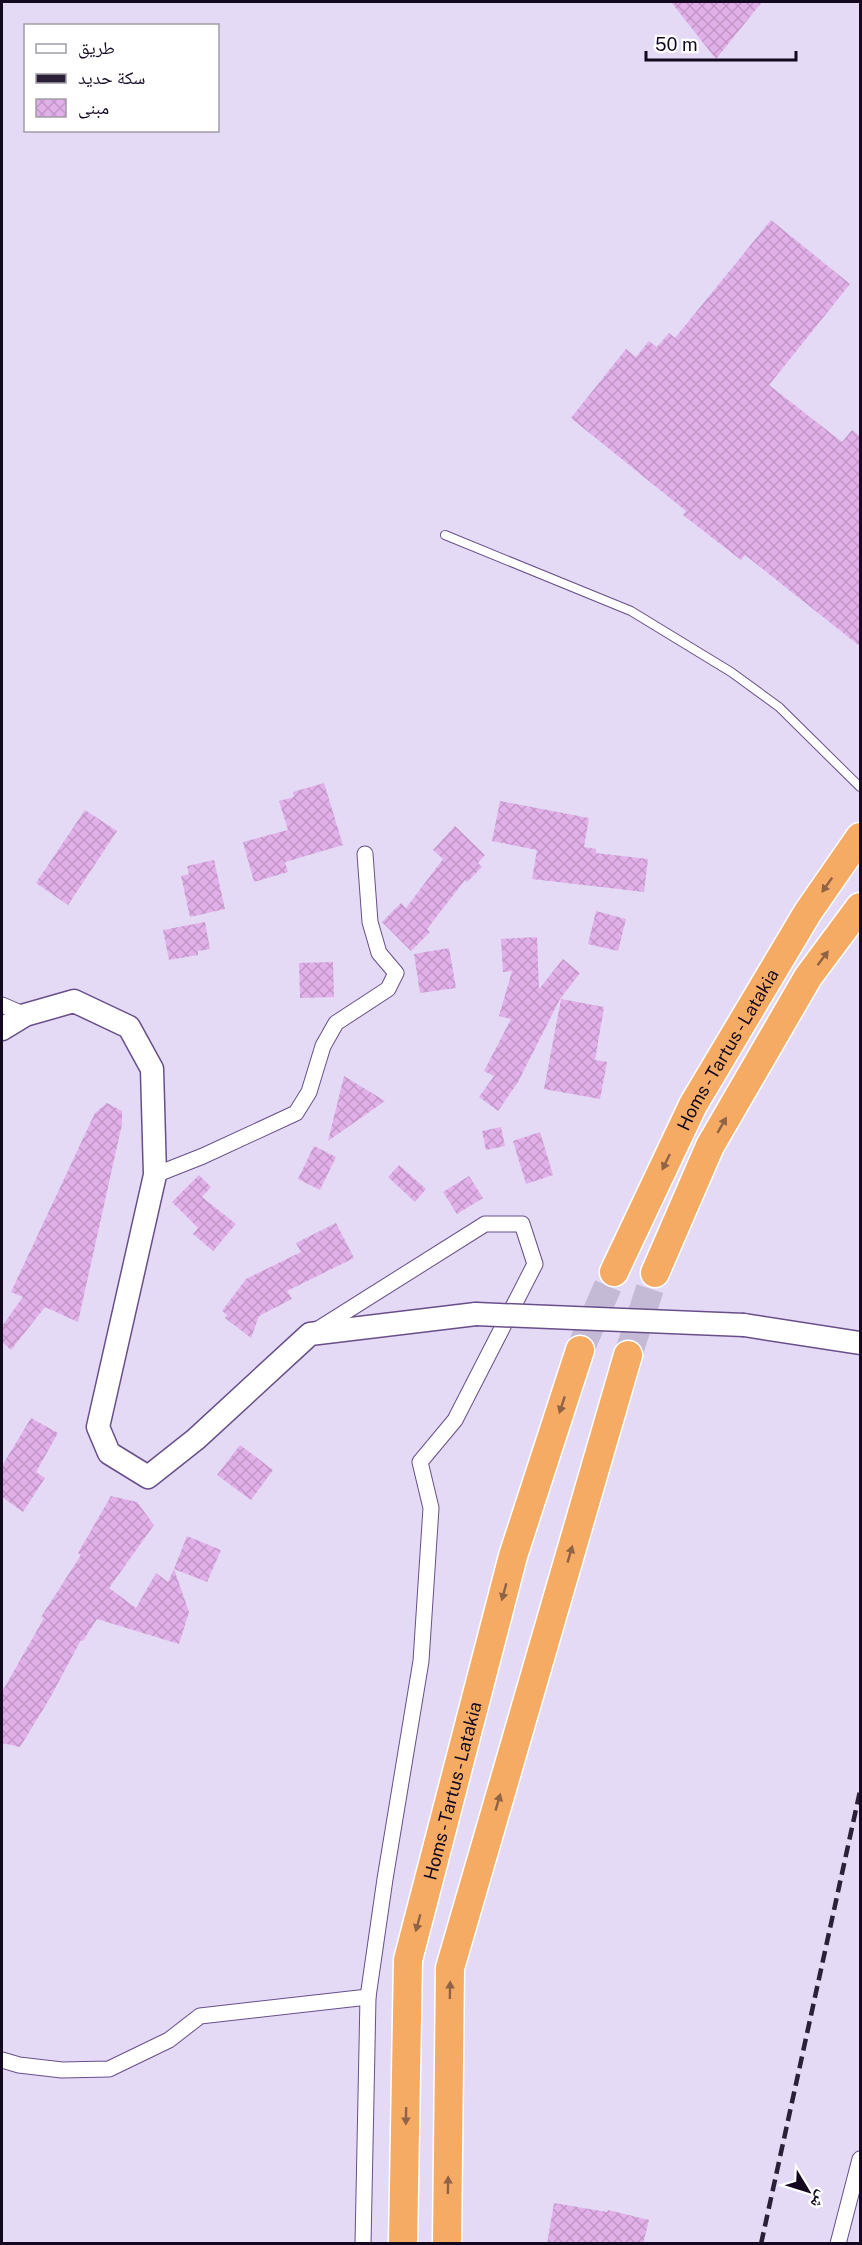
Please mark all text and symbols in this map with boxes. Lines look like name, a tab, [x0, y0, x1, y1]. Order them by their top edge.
legend	[24, 24, 219, 132]
scale bar	[646, 24, 796, 62]
text: 50 m	[655, 34, 698, 55]
text: طريق	[78, 37, 115, 59]
text: سكة حديد	[78, 67, 145, 88]
text: مبنى	[78, 97, 109, 119]
one-way arrow	[822, 877, 833, 893]
one-way arrow	[817, 950, 829, 966]
street label: Homs - Tartus - Latakia	[672, 965, 782, 1133]
one-way arrow	[717, 1117, 728, 1133]
one-way arrow	[662, 1154, 671, 1171]
one-way arrow	[556, 1396, 566, 1414]
one-way arrow	[566, 1545, 575, 1563]
one-way arrow	[498, 1582, 508, 1601]
street label: Homs - Tartus - Latakia	[419, 1699, 485, 1882]
one-way arrow	[494, 1793, 503, 1811]
one-way arrow	[412, 1913, 422, 1932]
one-way arrow	[445, 1981, 455, 2000]
one-way arrow	[401, 2107, 410, 2126]
north arrow	[778, 2161, 838, 2221]
one-way arrow	[443, 2176, 453, 2195]
text: ش	[807, 2187, 832, 2212]

